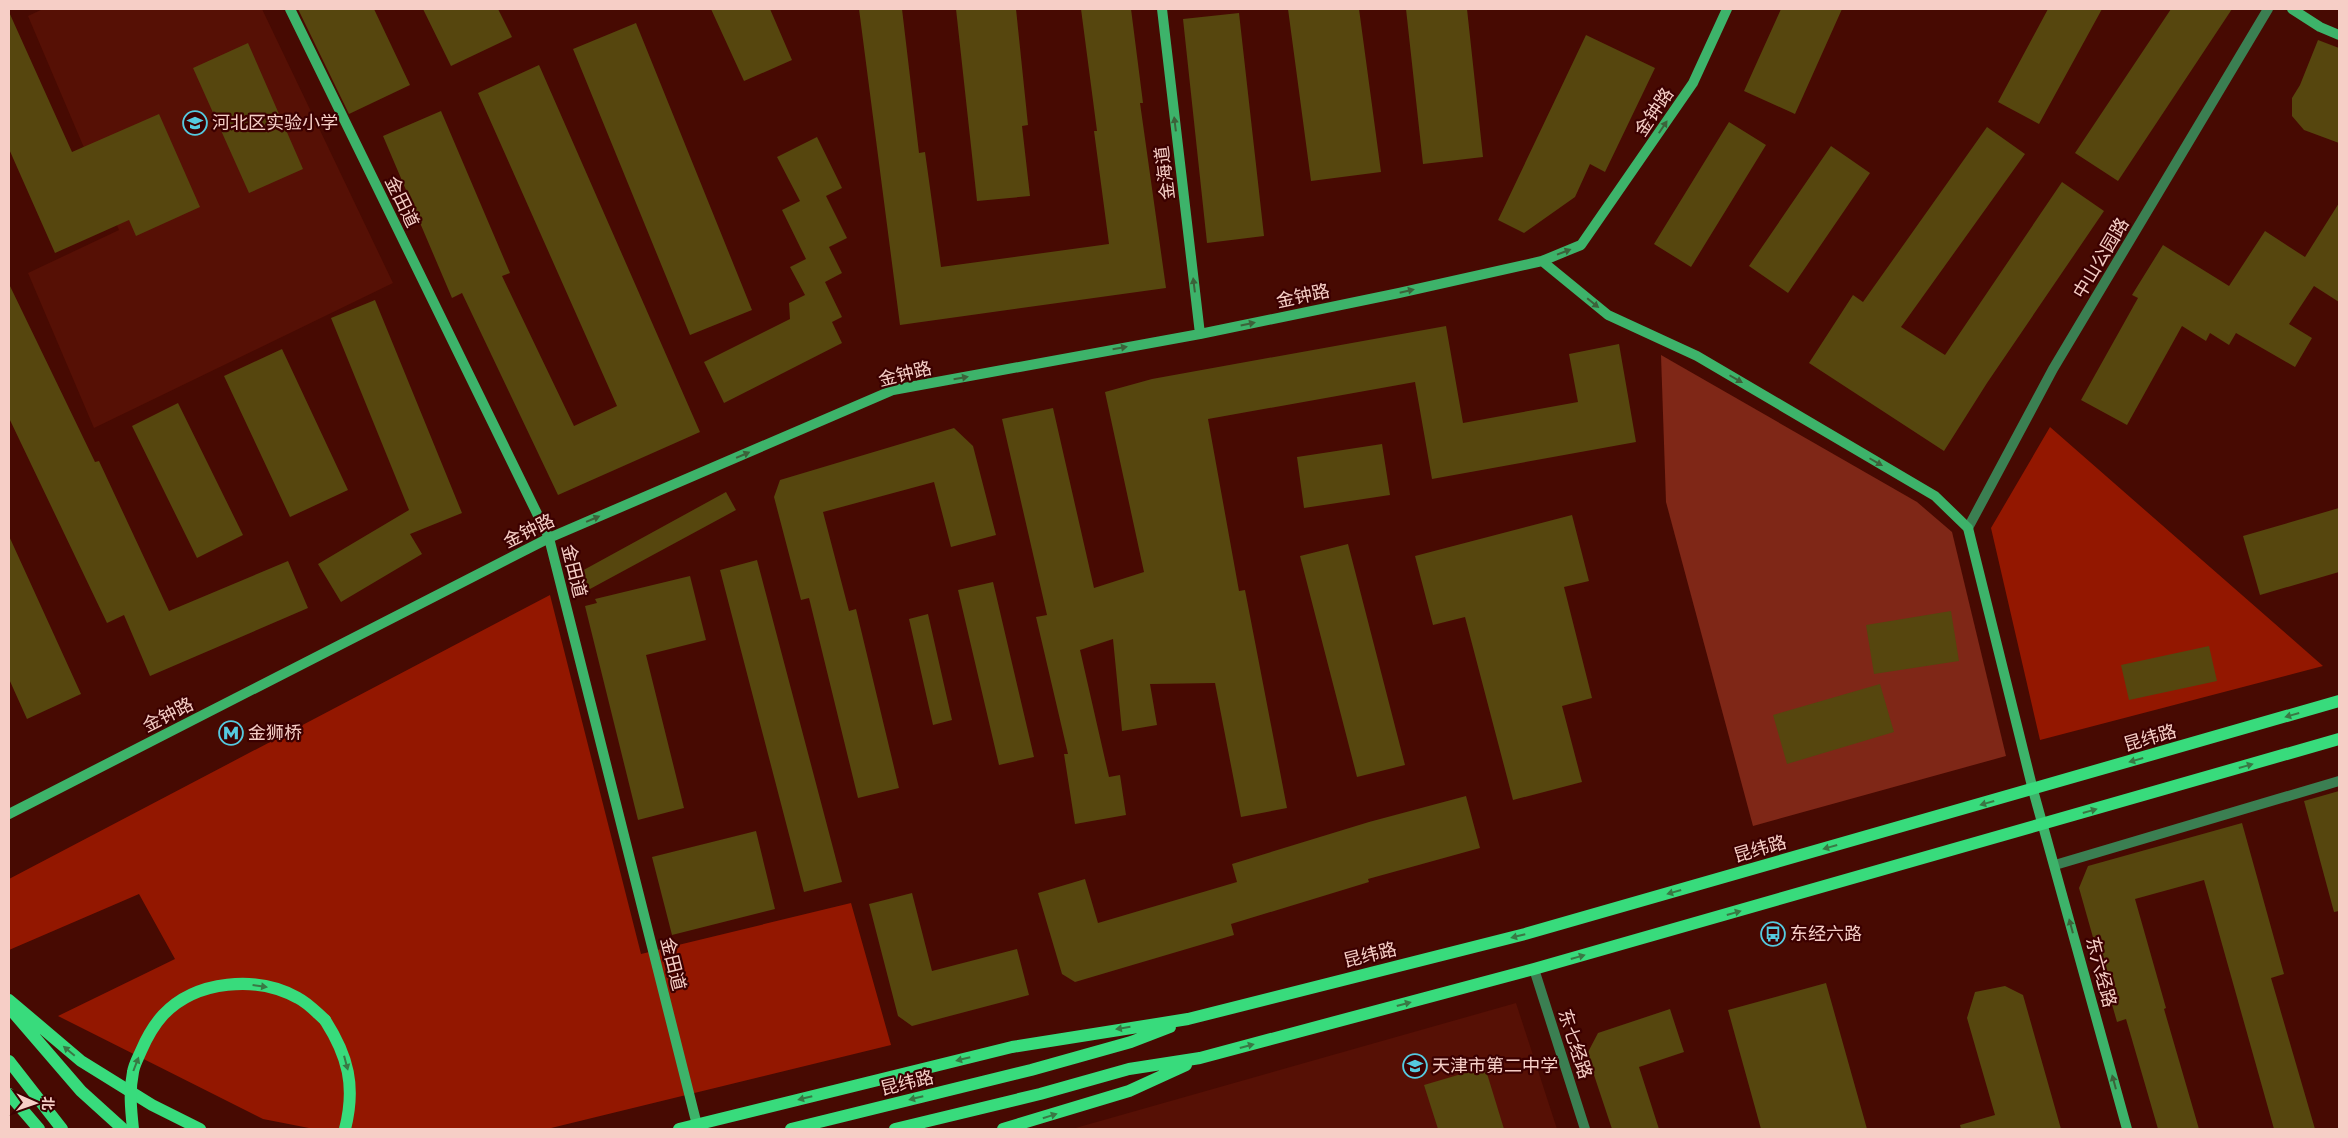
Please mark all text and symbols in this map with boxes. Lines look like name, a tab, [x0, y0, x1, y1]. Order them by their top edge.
street label: 金钟路	[1628, 82, 1678, 141]
school or university icon: 河北区实验小学	[182, 110, 208, 136]
place label: 河北区实验小学	[212, 110, 338, 134]
one-way arrow	[1171, 115, 1179, 131]
one-way arrow	[1658, 120, 1668, 133]
street label: 金海道	[1149, 145, 1179, 201]
street label: 金田道	[380, 172, 426, 231]
street label: 中山公园路	[2067, 213, 2134, 302]
one-way arrow	[1557, 248, 1572, 255]
one-way arrow	[1190, 277, 1198, 293]
street label: 金钟路	[1274, 278, 1332, 312]
one-way arrow	[1399, 287, 1414, 295]
one-way arrow	[1586, 297, 1599, 308]
one-way arrow	[1240, 320, 1255, 328]
one-way arrow	[1113, 344, 1129, 352]
street label: 金钟路	[876, 355, 934, 391]
one-way arrow	[953, 373, 969, 381]
one-way arrow	[1729, 375, 1742, 384]
one-way arrow	[736, 450, 750, 458]
one-way arrow	[1869, 457, 1882, 466]
street label: 金钟路	[499, 507, 558, 553]
one-way arrow	[586, 515, 600, 523]
street label: 金田道	[557, 542, 593, 600]
street label: 金钟路	[138, 691, 197, 737]
one-way arrow	[2285, 711, 2300, 719]
street label: 昆纬路	[2120, 718, 2179, 756]
metro station icon: 金狮桥	[218, 720, 244, 746]
place label: 金狮桥	[248, 720, 302, 744]
one-way arrow	[2129, 756, 2144, 764]
one-way arrow	[2239, 761, 2254, 769]
one-way arrow	[1979, 799, 1994, 807]
one-way arrow	[2083, 806, 2098, 814]
street label: 昆纬路	[1730, 829, 1789, 867]
one-way arrow	[1823, 844, 1838, 852]
one-way arrow	[1666, 888, 1681, 896]
one-way arrow	[1726, 909, 1742, 917]
one-way arrow	[2067, 918, 2075, 933]
bus stop icon: 东经六路	[1760, 921, 1786, 947]
place label: 东经六路	[1790, 921, 1862, 945]
one-way arrow	[1510, 932, 1525, 940]
street label: 东六经路	[2081, 934, 2123, 1010]
street label: 金田道	[656, 935, 692, 993]
street label: 昆纬路	[1341, 936, 1399, 972]
one-way arrow	[1570, 952, 1585, 960]
one-way arrow	[253, 982, 269, 990]
one-way arrow	[1396, 999, 1411, 1007]
street label: 东七经路	[1553, 1006, 1598, 1082]
one-way arrow	[1114, 1025, 1130, 1033]
one-way arrow	[1239, 1041, 1254, 1049]
one-way arrow	[62, 1045, 75, 1056]
school or university icon: 天津市第二中学	[1402, 1053, 1428, 1079]
place label: 天津市第二中学	[1432, 1053, 1558, 1077]
one-way arrow	[342, 1055, 350, 1071]
one-way arrow	[956, 1055, 971, 1063]
one-way arrow	[132, 1056, 140, 1071]
street label: 昆纬路	[878, 1064, 936, 1100]
one-way arrow	[2110, 1075, 2118, 1090]
north arrow	[10, 1078, 60, 1128]
one-way arrow	[798, 1095, 813, 1103]
one-way arrow	[909, 1095, 924, 1103]
text: 北	[39, 1096, 58, 1111]
one-way arrow	[1043, 1111, 1058, 1119]

